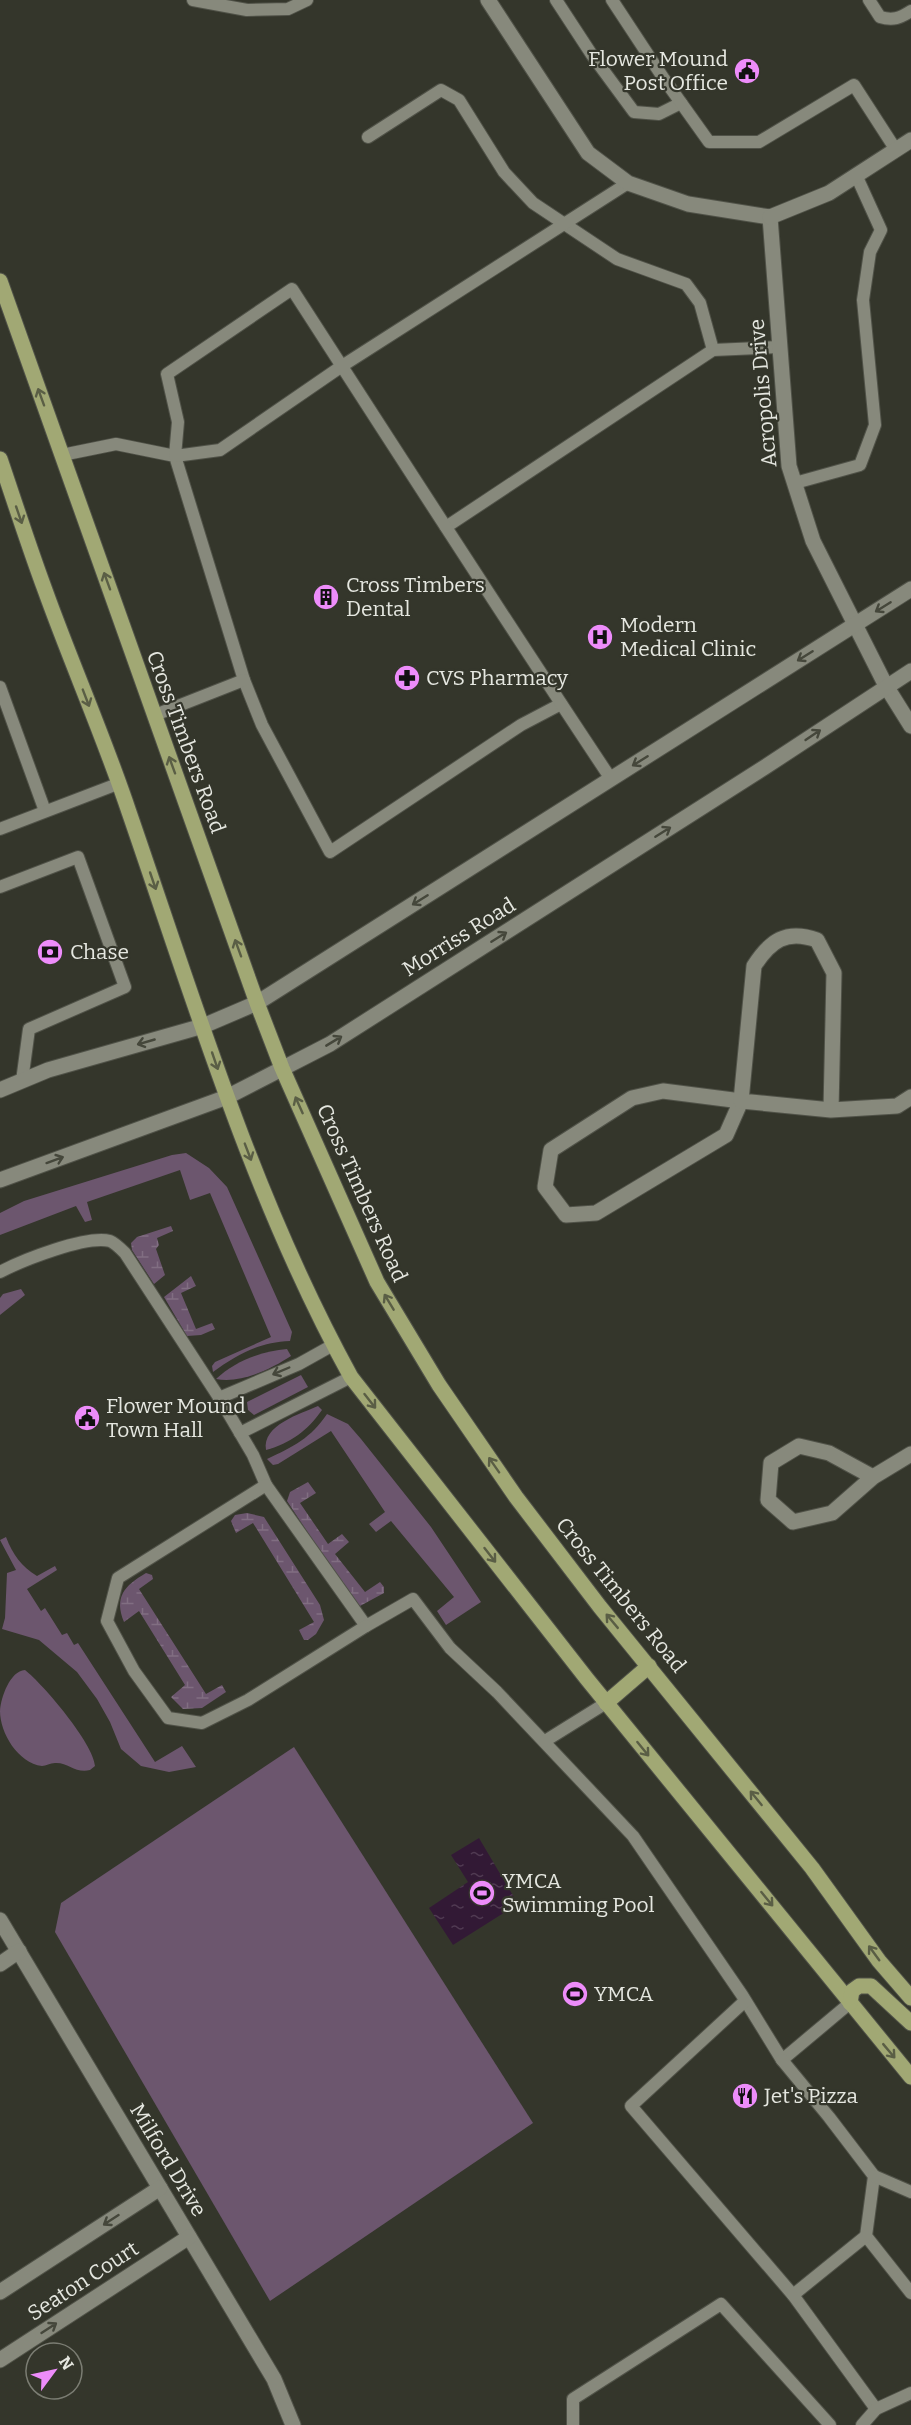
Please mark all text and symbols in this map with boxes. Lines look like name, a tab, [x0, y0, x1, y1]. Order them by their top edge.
place label: Flower Mound Post Office	[588, 46, 728, 96]
public building icon: Flower Mound Post Office	[732, 56, 762, 86]
street label: Acropolis Drive	[744, 318, 782, 468]
one-way arrow	[35, 388, 46, 407]
one-way arrow	[14, 505, 25, 524]
one-way arrow	[100, 572, 111, 591]
place label: Cross Timbers Dental	[346, 572, 485, 622]
building icon: Cross Timbers Dental	[311, 582, 341, 612]
one-way arrow	[874, 600, 891, 613]
place label: Modern Medical Clinic	[620, 612, 756, 662]
hospital icon: Modern Medical Clinic	[585, 622, 615, 652]
street label: Cross Timbers Road	[141, 647, 231, 837]
one-way arrow	[797, 651, 814, 663]
pharmacy icon: CVS Pharmacy	[392, 663, 422, 693]
place label: CVS Pharmacy	[426, 665, 569, 691]
one-way arrow	[82, 688, 93, 706]
one-way arrow	[805, 729, 821, 741]
one-way arrow	[632, 755, 649, 767]
one-way arrow	[166, 756, 177, 775]
one-way arrow	[655, 826, 671, 838]
one-way arrow	[148, 871, 159, 890]
street label: Morriss Road	[398, 892, 520, 982]
one-way arrow	[412, 895, 429, 907]
one-way arrow	[490, 930, 507, 942]
bank icon: Chase	[35, 937, 65, 967]
place label: Chase	[70, 939, 129, 965]
one-way arrow	[231, 939, 242, 958]
one-way arrow	[325, 1035, 342, 1047]
one-way arrow	[137, 1037, 156, 1048]
one-way arrow	[210, 1051, 221, 1070]
one-way arrow	[293, 1097, 304, 1115]
street label: Cross Timbers Road	[311, 1100, 413, 1286]
one-way arrow	[243, 1142, 254, 1160]
one-way arrow	[45, 1154, 64, 1165]
one-way arrow	[382, 1294, 394, 1311]
one-way arrow	[273, 1366, 291, 1377]
place label: Flower Mound Town Hall	[106, 1393, 246, 1443]
one-way arrow	[363, 1393, 376, 1409]
public building icon: Flower Mound Town Hall	[72, 1403, 102, 1433]
one-way arrow	[488, 1458, 500, 1474]
street label: Cross Timbers Road	[550, 1512, 692, 1678]
one-way arrow	[484, 1546, 497, 1562]
one-way arrow	[605, 1613, 618, 1629]
one-way arrow	[637, 1741, 650, 1757]
one-way arrow	[750, 1790, 763, 1806]
place label: YMCA Swimming Pool	[502, 1868, 655, 1918]
sports icon: YMCA Swimming Pool	[467, 1878, 497, 1908]
one-way arrow	[761, 1891, 774, 1907]
one-way arrow	[868, 1946, 880, 1962]
sports icon: YMCA	[560, 1979, 590, 2009]
place label: YMCA	[594, 1981, 653, 2007]
one-way arrow	[883, 2043, 896, 2059]
restaurant icon: Jet's Pizza	[730, 2081, 760, 2111]
place label: Jet's Pizza	[763, 2083, 859, 2109]
street label: Milford Drive	[124, 2099, 212, 2221]
one-way arrow	[103, 2214, 120, 2227]
street label: Seaton Court	[23, 2235, 144, 2327]
one-way arrow	[40, 2322, 57, 2334]
north arrow	[24, 2341, 84, 2401]
text: N	[55, 2353, 77, 2373]

